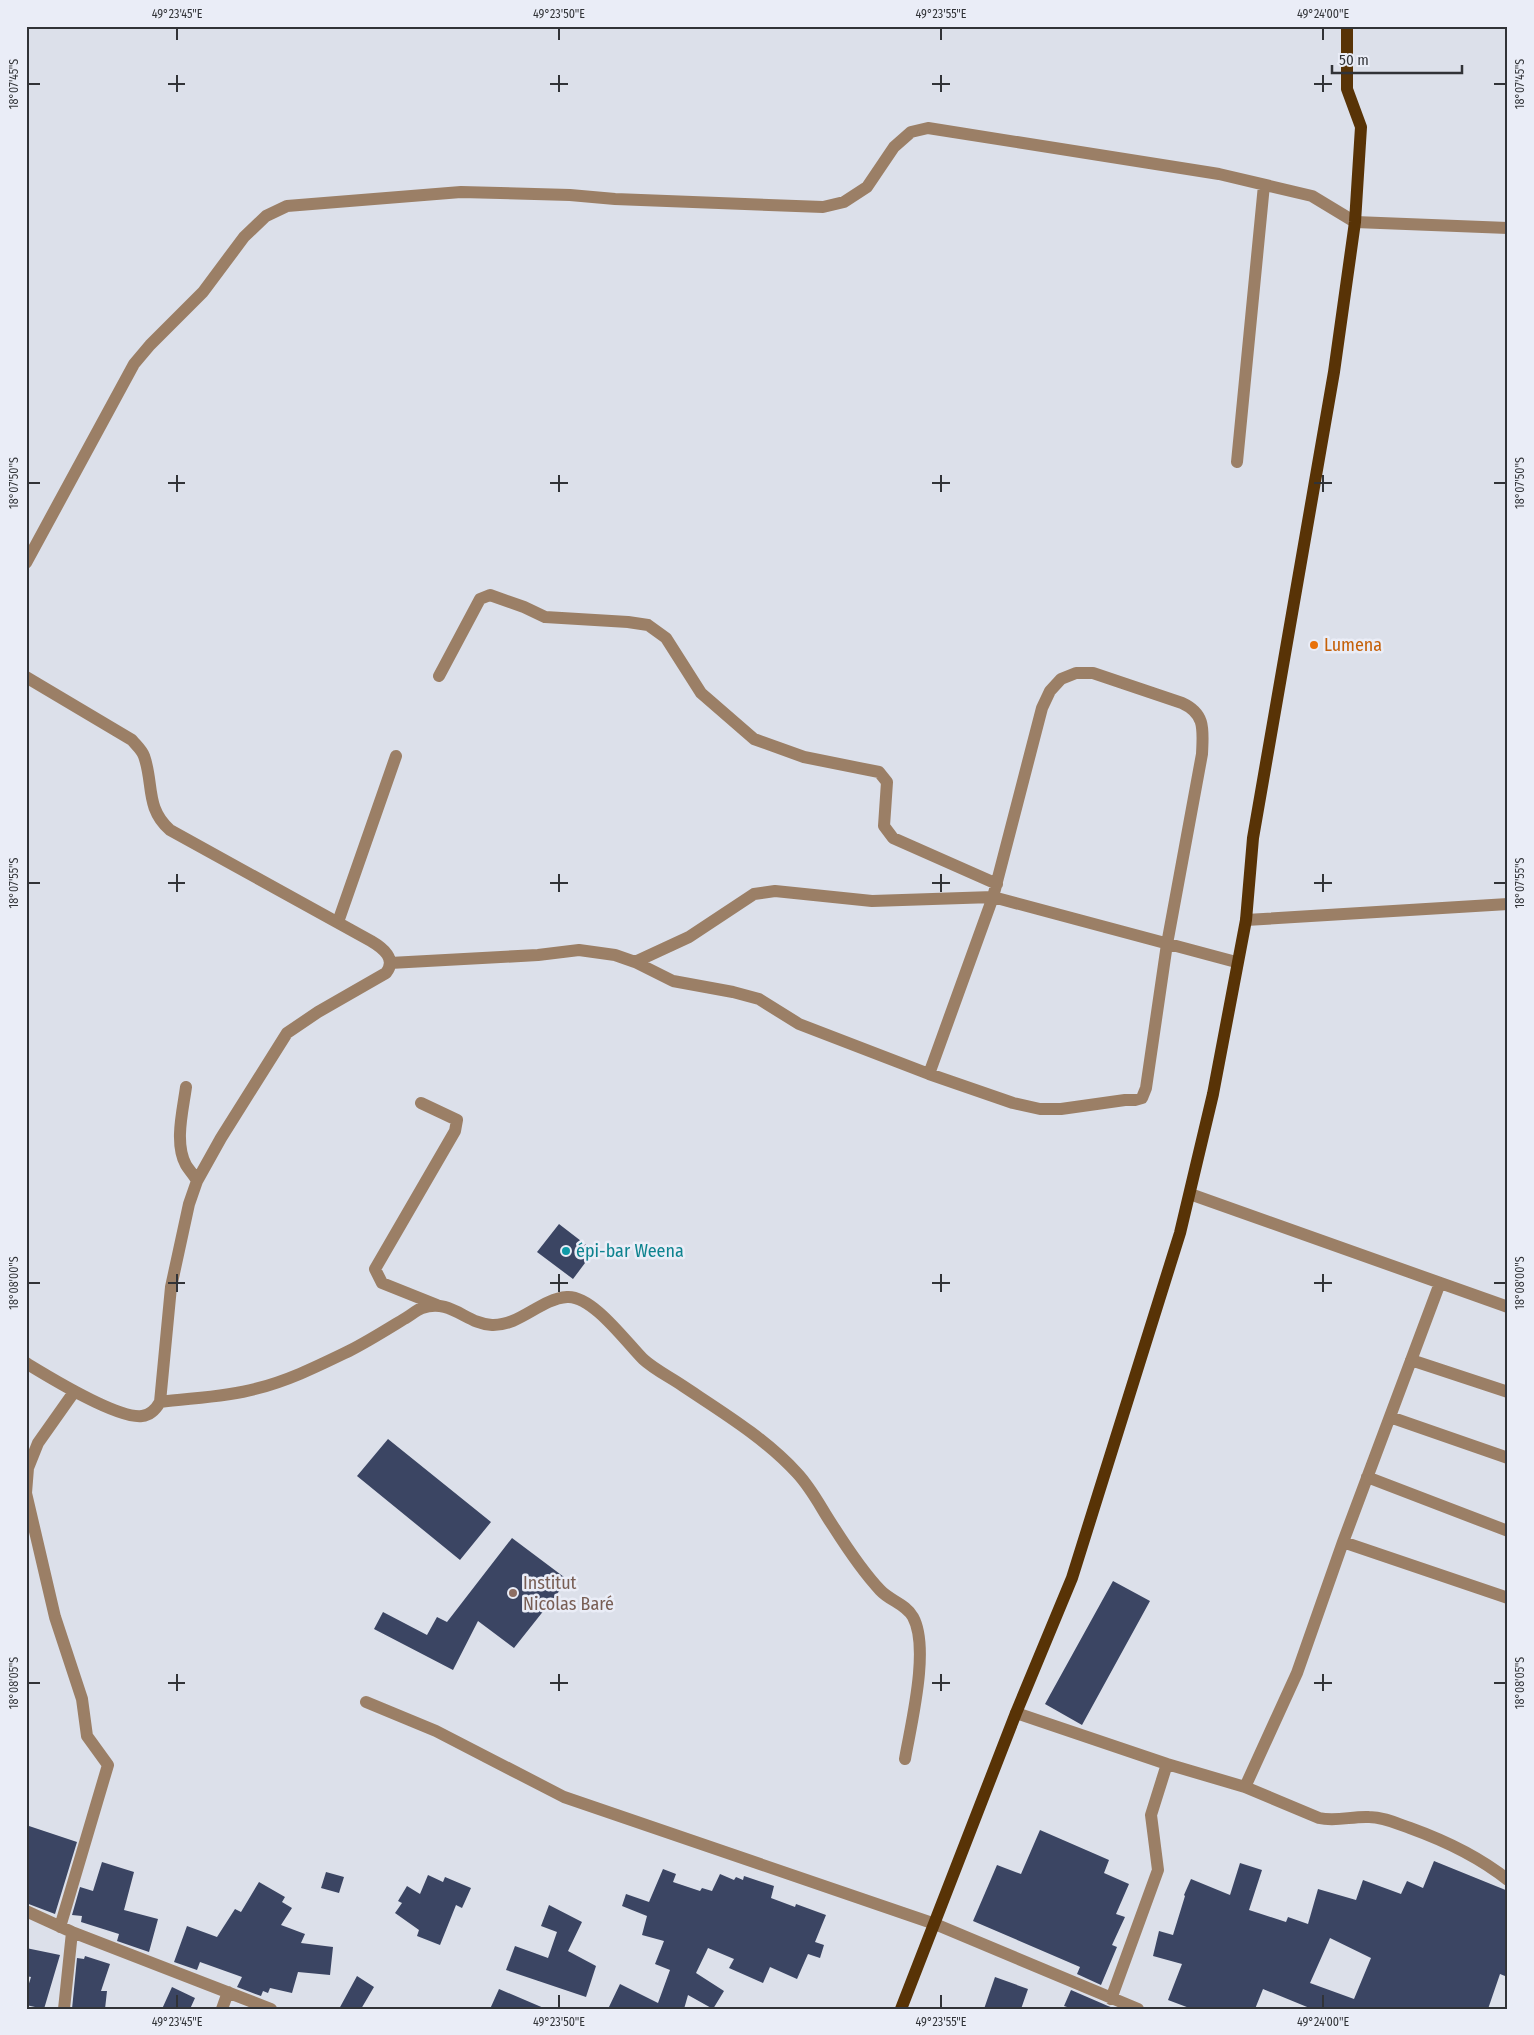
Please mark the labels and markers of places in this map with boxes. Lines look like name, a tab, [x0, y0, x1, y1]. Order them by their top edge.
place label: Lumena	[1324, 634, 1382, 656]
marker: Lumena	[1308, 639, 1320, 651]
place label: épi-bar Weena	[576, 1240, 684, 1262]
marker: épi-bar Weena	[560, 1245, 572, 1257]
place label: Institut Nicolas Baré	[523, 1572, 614, 1615]
marker: Institut Nicolas Baré	[507, 1587, 519, 1599]

